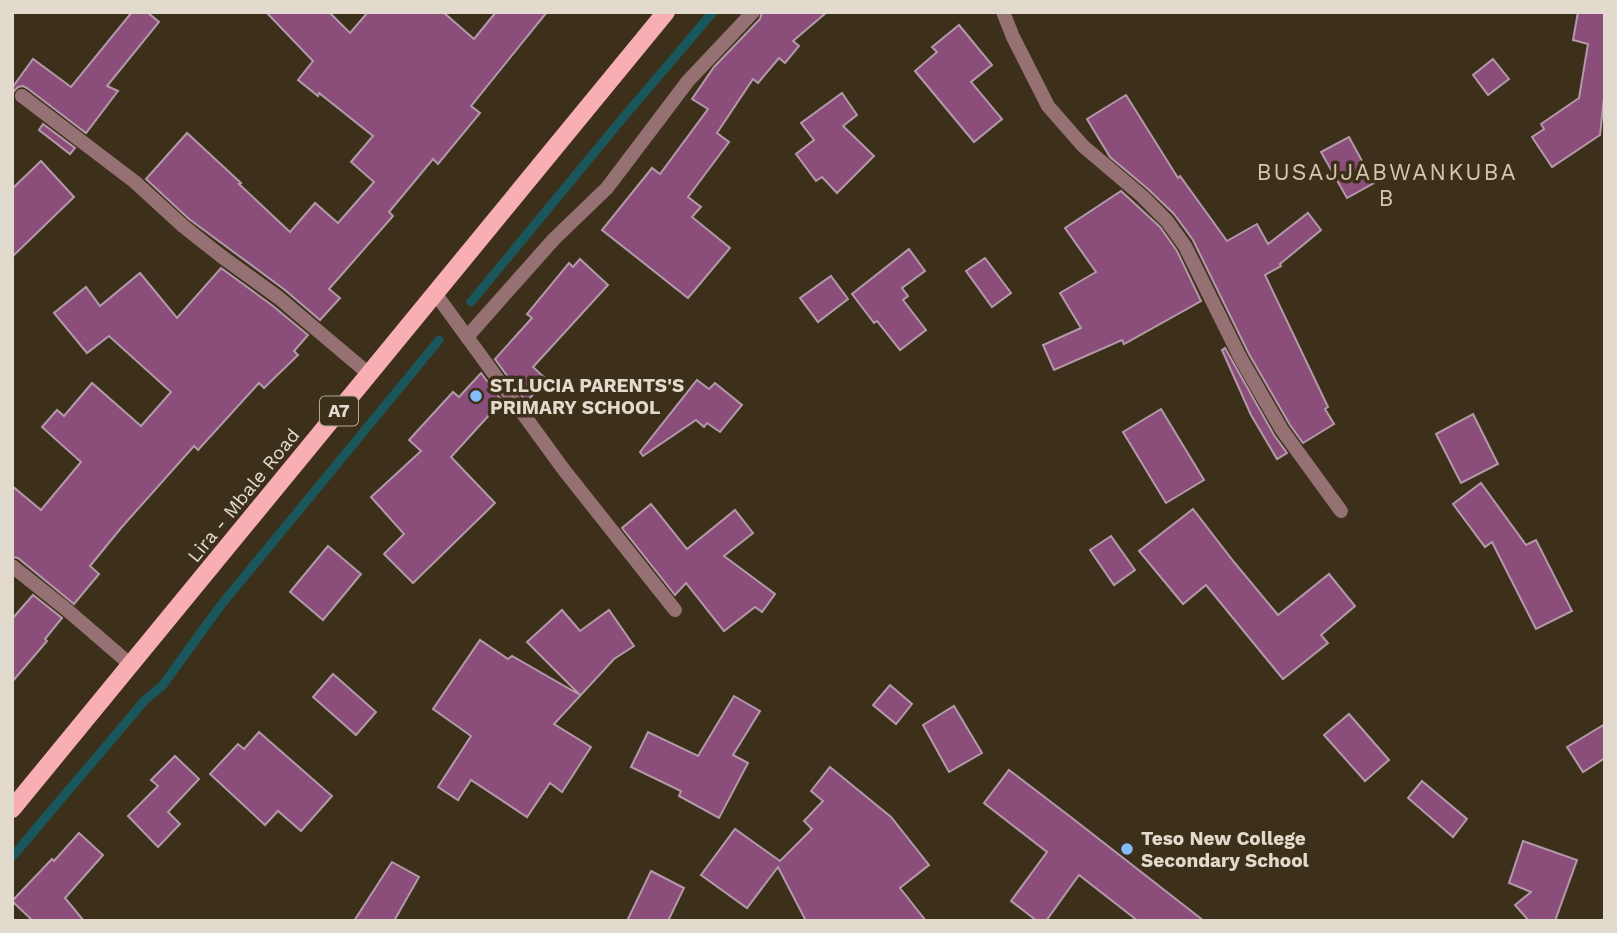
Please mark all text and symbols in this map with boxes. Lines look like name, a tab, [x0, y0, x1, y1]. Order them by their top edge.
district label: BUSAJJABWANKUBA B	[1256, 159, 1518, 212]
place label: ST.LUCIA PARENTS'S PRIMARY SCHOOL	[490, 374, 684, 419]
marker: ST.LUCIA PARENTS'S PRIMARY SCHOOL	[468, 388, 484, 404]
road number: A7	[320, 396, 358, 426]
street label: Lira - Mbale Road	[182, 424, 304, 567]
place label: Teso New College Secondary School	[1141, 827, 1310, 872]
marker: Teso New College Secondary School	[1119, 841, 1135, 857]

